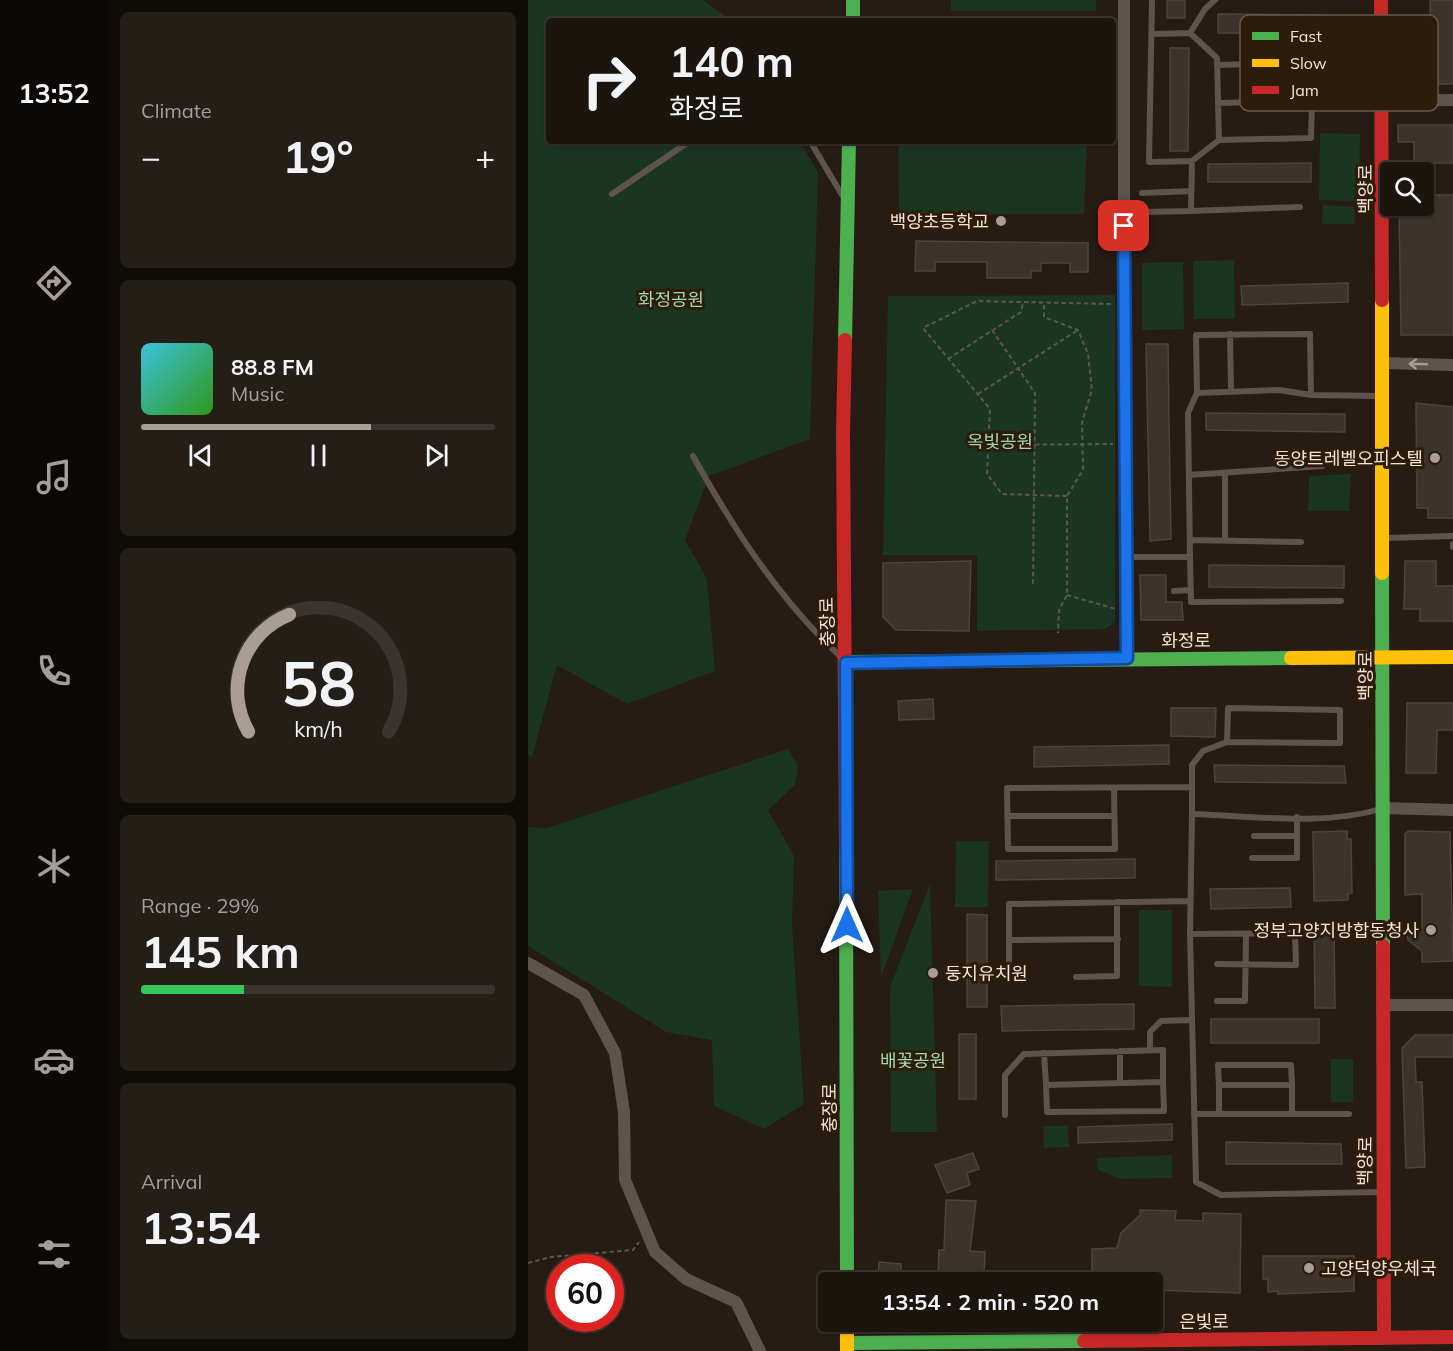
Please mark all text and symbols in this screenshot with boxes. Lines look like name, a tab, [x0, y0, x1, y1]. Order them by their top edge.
legend	[1240, 15, 1438, 111]
text: Fast	[1290, 26, 1322, 46]
text: 140 m	[669, 35, 794, 88]
icon: right	[570, 42, 648, 120]
text: Slow	[1290, 53, 1327, 73]
text: 13:52	[18, 76, 90, 110]
text: Jam	[1290, 80, 1319, 100]
text: 화정로	[669, 91, 744, 125]
text: Climate	[141, 98, 212, 123]
text: 19°	[282, 128, 354, 184]
text: −	[141, 136, 161, 177]
text: +	[475, 136, 495, 177]
map controls	[1380, 162, 1434, 216]
button: search	[1380, 162, 1434, 216]
street label: 백양로	[1354, 164, 1377, 214]
pin	[1098, 200, 1149, 251]
icon: arrive	[1107, 209, 1140, 242]
place label: 백양초등학교	[890, 210, 989, 233]
marker: 백양초등학교	[994, 214, 1008, 228]
icon: directions	[33, 262, 75, 304]
park label: 화정공원	[638, 288, 704, 311]
text: 88.8 FM	[231, 353, 314, 381]
one-way arrow	[1408, 358, 1428, 369]
text: Music	[231, 381, 284, 406]
park label: 옥빛공원	[967, 430, 1033, 453]
icon: previous	[184, 439, 217, 472]
icon: pause	[302, 439, 335, 472]
icon: next	[420, 439, 453, 472]
place label: 동양트레벨오피스텔	[1274, 447, 1423, 470]
marker: 동양트레벨오피스텔	[1428, 451, 1442, 465]
icon: music	[33, 456, 75, 498]
street label: 충장로	[815, 597, 839, 647]
street label: 화정로	[1161, 629, 1211, 652]
text: 58	[281, 644, 355, 723]
icon: phone	[33, 650, 75, 692]
street label: 백양로	[1354, 651, 1377, 701]
text: km/h	[294, 716, 342, 743]
icon: climate	[33, 845, 75, 887]
text: Range · 29%	[141, 893, 259, 918]
position arrow	[815, 893, 879, 957]
place label: 정부고양지방합동청사	[1253, 919, 1419, 942]
text: 145 km	[141, 923, 300, 979]
marker: 정부고양지방합동청사	[1424, 923, 1438, 937]
place label: 둥지유치원	[945, 962, 1028, 985]
marker: 둥지유치원	[926, 966, 940, 980]
icon: car	[33, 1039, 75, 1081]
park label: 배꽃공원	[880, 1049, 946, 1072]
street label: 충장로	[818, 1083, 841, 1133]
street label: 백양로	[1353, 1136, 1377, 1186]
text: Arrival	[141, 1169, 202, 1194]
text: 13:54	[141, 1199, 260, 1255]
icon: filters	[33, 1233, 75, 1275]
speed limit sign: 60	[546, 1254, 624, 1332]
place label: 고양덕양우체국	[1321, 1257, 1437, 1280]
marker: 고양덕양우체국	[1302, 1261, 1316, 1275]
text: 13:54 · 2 min · 520 m	[882, 1288, 1099, 1316]
street label: 은빛로	[1179, 1310, 1229, 1333]

